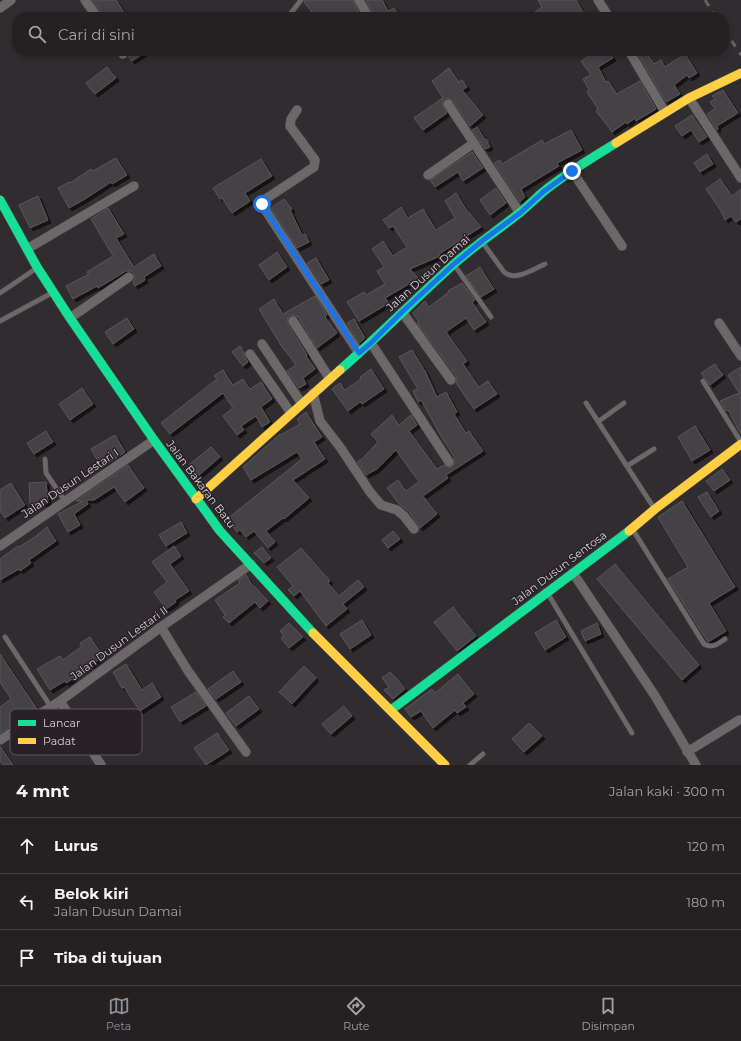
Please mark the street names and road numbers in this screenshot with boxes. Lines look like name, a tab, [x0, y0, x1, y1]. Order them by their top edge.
street label: Jalan Dusun Damai	[382, 232, 473, 315]
street label: Jalan Bakaran Batu	[163, 436, 239, 531]
street label: Jalan Dusun Lestari I	[18, 445, 121, 521]
street label: Jalan Dusun Sentosa	[508, 528, 609, 609]
street label: Jalan Dusun Lestari II	[67, 603, 171, 684]

